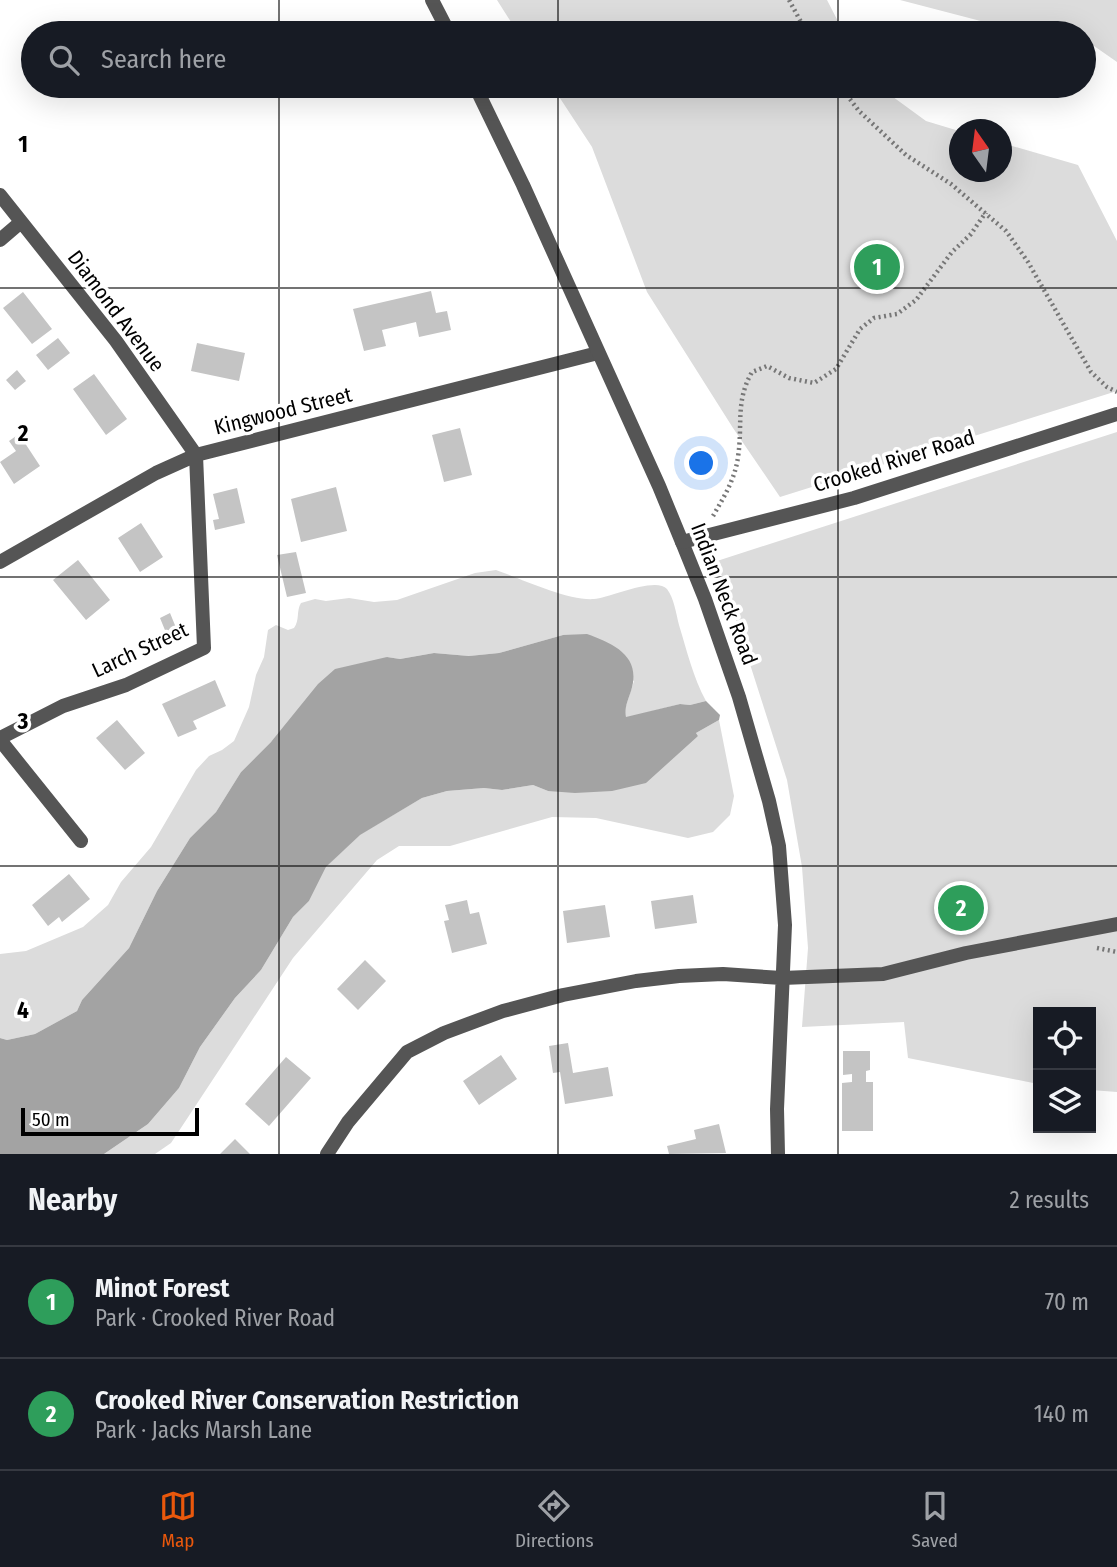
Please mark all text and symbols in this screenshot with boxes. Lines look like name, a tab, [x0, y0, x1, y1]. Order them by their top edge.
search box	[21, 21, 1096, 98]
icon: search	[45, 41, 83, 79]
text: Search here	[101, 44, 226, 75]
north arrow	[949, 119, 1012, 182]
text: 1	[18, 130, 28, 158]
pin: 1	[854, 241, 900, 293]
street label: Diamond Avenue	[62, 245, 170, 377]
street label: Kingwood Street	[211, 381, 355, 441]
text: 2	[17, 419, 29, 447]
street label: Crooked River Road	[810, 424, 978, 498]
your location	[684, 446, 718, 480]
street label: Indian Neck Road	[685, 519, 763, 669]
street label: Larch Street	[88, 616, 192, 684]
text: 3	[17, 707, 29, 735]
pin: 2	[938, 882, 984, 934]
text: 4	[17, 996, 29, 1024]
map controls	[1033, 1007, 1096, 1133]
button: locate	[1033, 1007, 1096, 1070]
button: layers	[1033, 1070, 1096, 1133]
scale bar	[21, 1105, 200, 1137]
text: 50 m	[32, 1108, 70, 1131]
text: Nearby	[28, 1182, 117, 1218]
text: 2 results	[1009, 1186, 1089, 1214]
text: Minot Forest	[95, 1273, 229, 1304]
text: 1	[46, 1288, 56, 1316]
text: 70 m	[1045, 1288, 1089, 1316]
text: Park · Crooked River Road	[95, 1304, 335, 1332]
text: Crooked River Conservation Restriction	[95, 1385, 519, 1416]
text: 2	[46, 1400, 56, 1428]
text: 140 m	[1034, 1400, 1089, 1428]
text: Park · Jacks Marsh Lane	[95, 1416, 312, 1444]
tab: Map	[159, 1487, 197, 1552]
tab: Directions	[515, 1487, 594, 1552]
tab: Saved	[912, 1487, 958, 1552]

